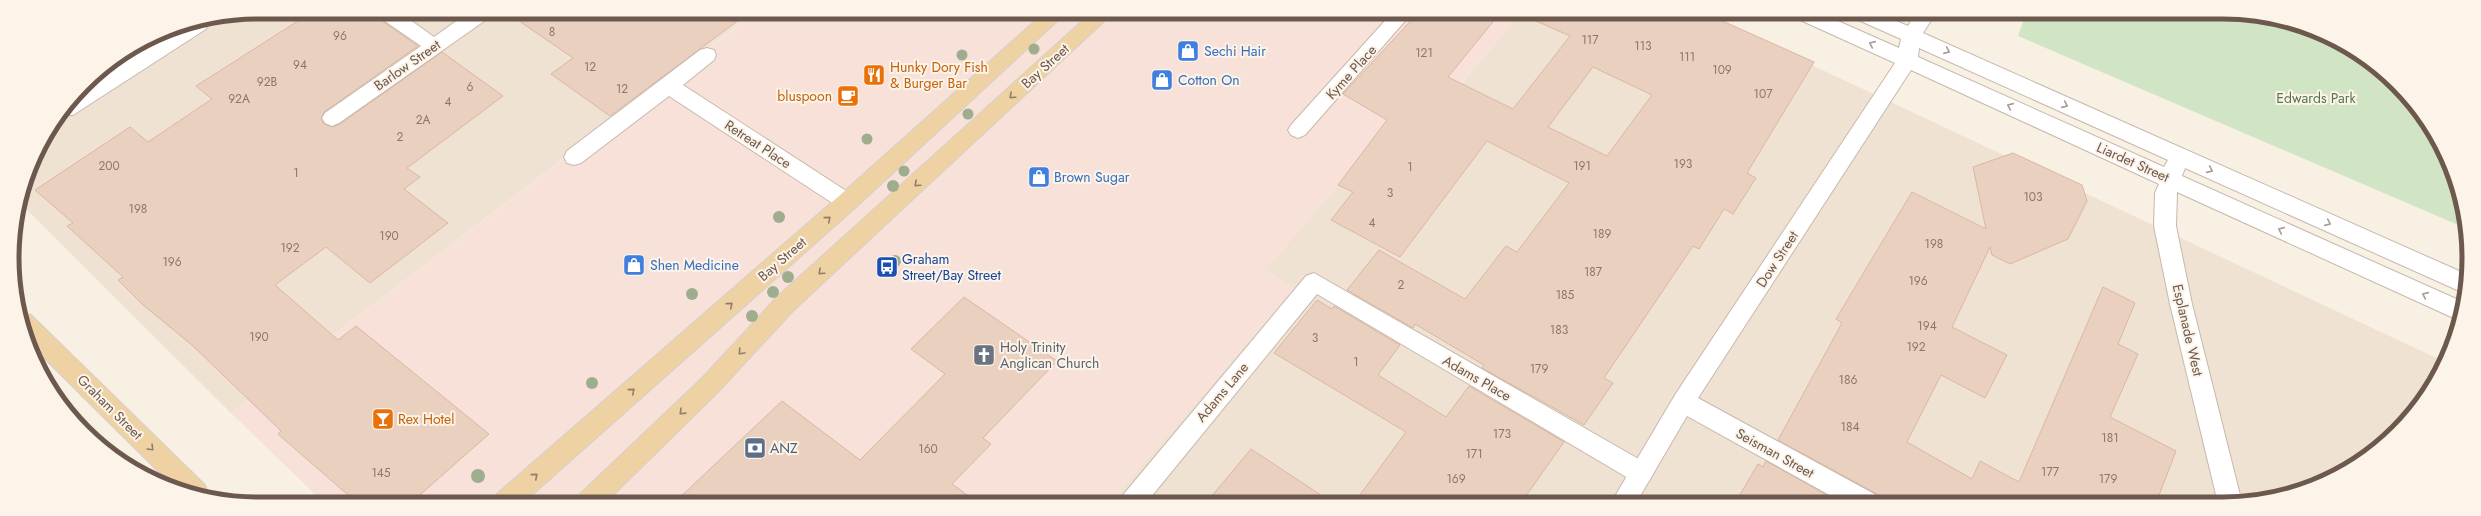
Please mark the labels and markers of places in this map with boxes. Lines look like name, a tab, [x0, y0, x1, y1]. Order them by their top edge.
shop icon: Sechi Hair	[1175, 38, 1201, 64]
place label: Sechi Hair	[1204, 41, 1266, 61]
place label: Hunky Dory Fish & Burger Bar	[890, 57, 988, 93]
restaurant icon: Hunky Dory Fish & Burger Bar	[861, 62, 887, 88]
shop icon: Cotton On	[1149, 67, 1175, 93]
place label: Cotton On	[1178, 70, 1240, 90]
cafe icon: bluspoon	[835, 83, 861, 109]
place label: bluspoon	[777, 86, 832, 106]
shop icon: Brown Sugar	[1026, 164, 1052, 190]
place label: Brown Sugar	[1054, 167, 1130, 187]
place label: Graham Street/Bay Street	[902, 249, 1001, 285]
shop icon: Shen Medicine	[621, 252, 647, 278]
bus stop icon: Graham Street/Bay Street	[874, 254, 900, 280]
place label: Shen Medicine	[650, 255, 739, 275]
place label: Holy Trinity Anglican Church	[1000, 337, 1099, 373]
church icon: Holy Trinity Anglican Church	[971, 342, 997, 368]
bar icon: Rex Hotel	[370, 406, 396, 432]
place label: Rex Hotel	[398, 409, 454, 429]
bank icon: ANZ	[742, 435, 768, 461]
place label: ANZ	[770, 438, 798, 458]

